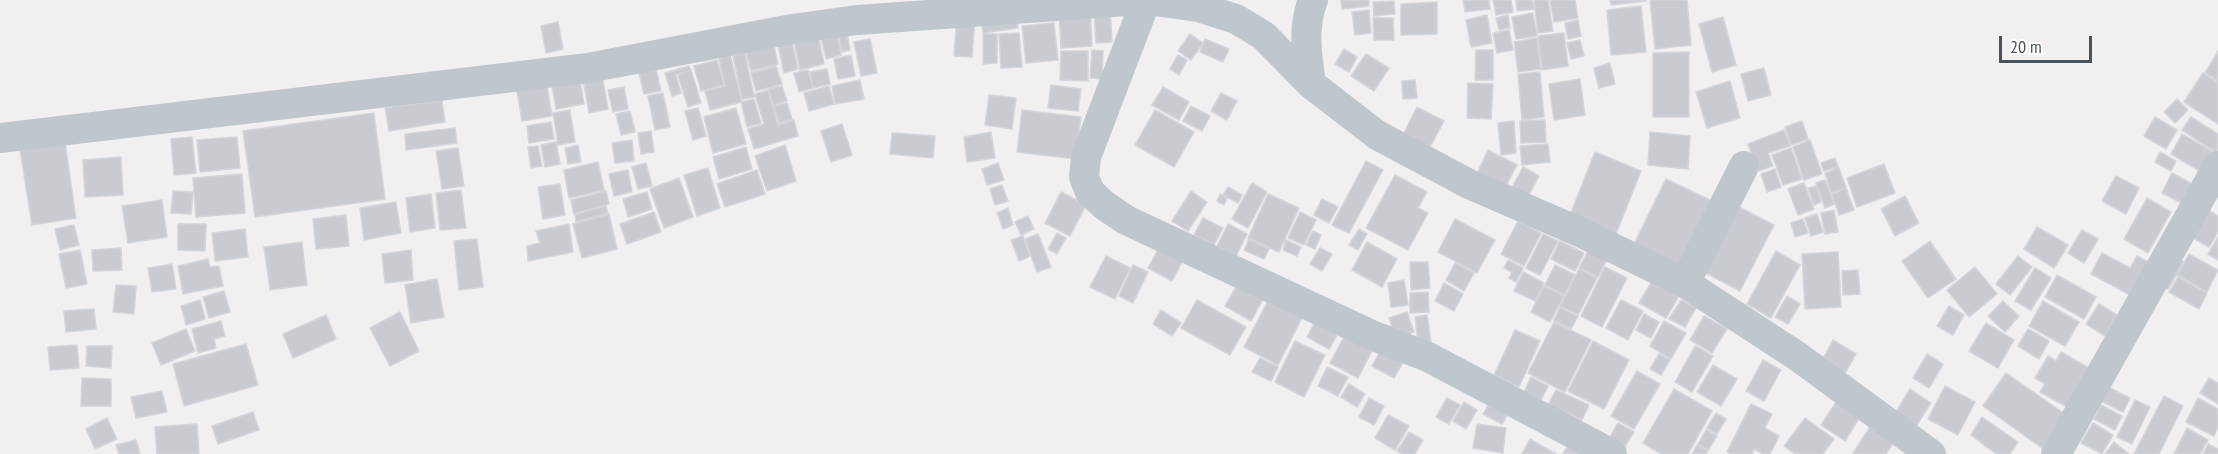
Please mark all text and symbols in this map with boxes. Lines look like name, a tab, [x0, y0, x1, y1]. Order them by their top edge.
scale bar	[2002, 24, 2095, 62]
text: 20 m	[2010, 35, 2042, 58]

